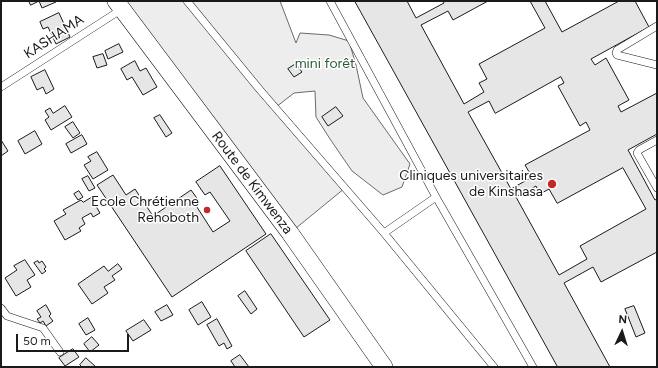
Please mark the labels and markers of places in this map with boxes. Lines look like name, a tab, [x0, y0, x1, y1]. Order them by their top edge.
place label: Cliniques universitaires de Kinshasa	[399, 168, 543, 200]
marker: Cliniques universitaires de Kinshasa	[546, 178, 558, 190]
place label: Ecole Chrétienne Rehoboth	[91, 194, 199, 226]
marker: Ecole Chrétienne Rehoboth	[202, 205, 212, 215]

